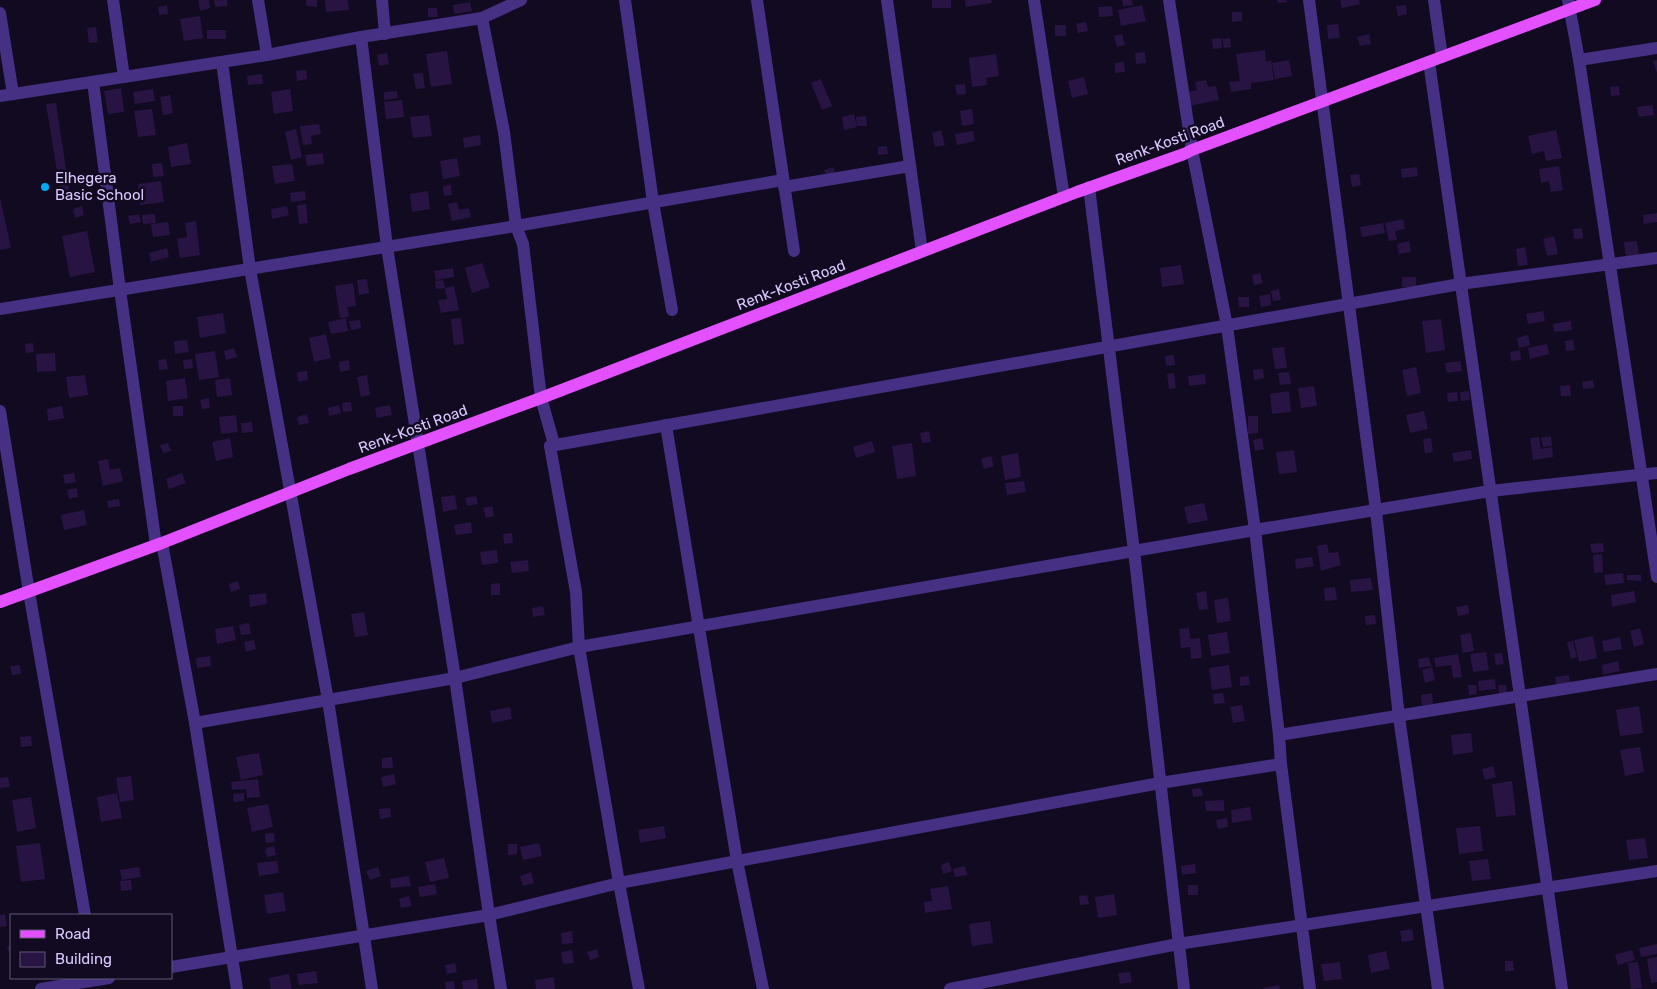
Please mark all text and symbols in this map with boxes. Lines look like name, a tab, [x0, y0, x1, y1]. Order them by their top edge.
street label: Renk-Kosti Road	[1113, 113, 1227, 169]
place label: Elhegera Basic School	[55, 169, 144, 204]
marker: Elhegera Basic School	[39, 181, 51, 193]
street label: Renk-Kosti Road	[734, 256, 848, 314]
street label: Renk-Kosti Road	[356, 401, 470, 457]
legend	[10, 914, 172, 979]
text: Road	[55, 925, 91, 943]
text: Building	[55, 950, 112, 968]

